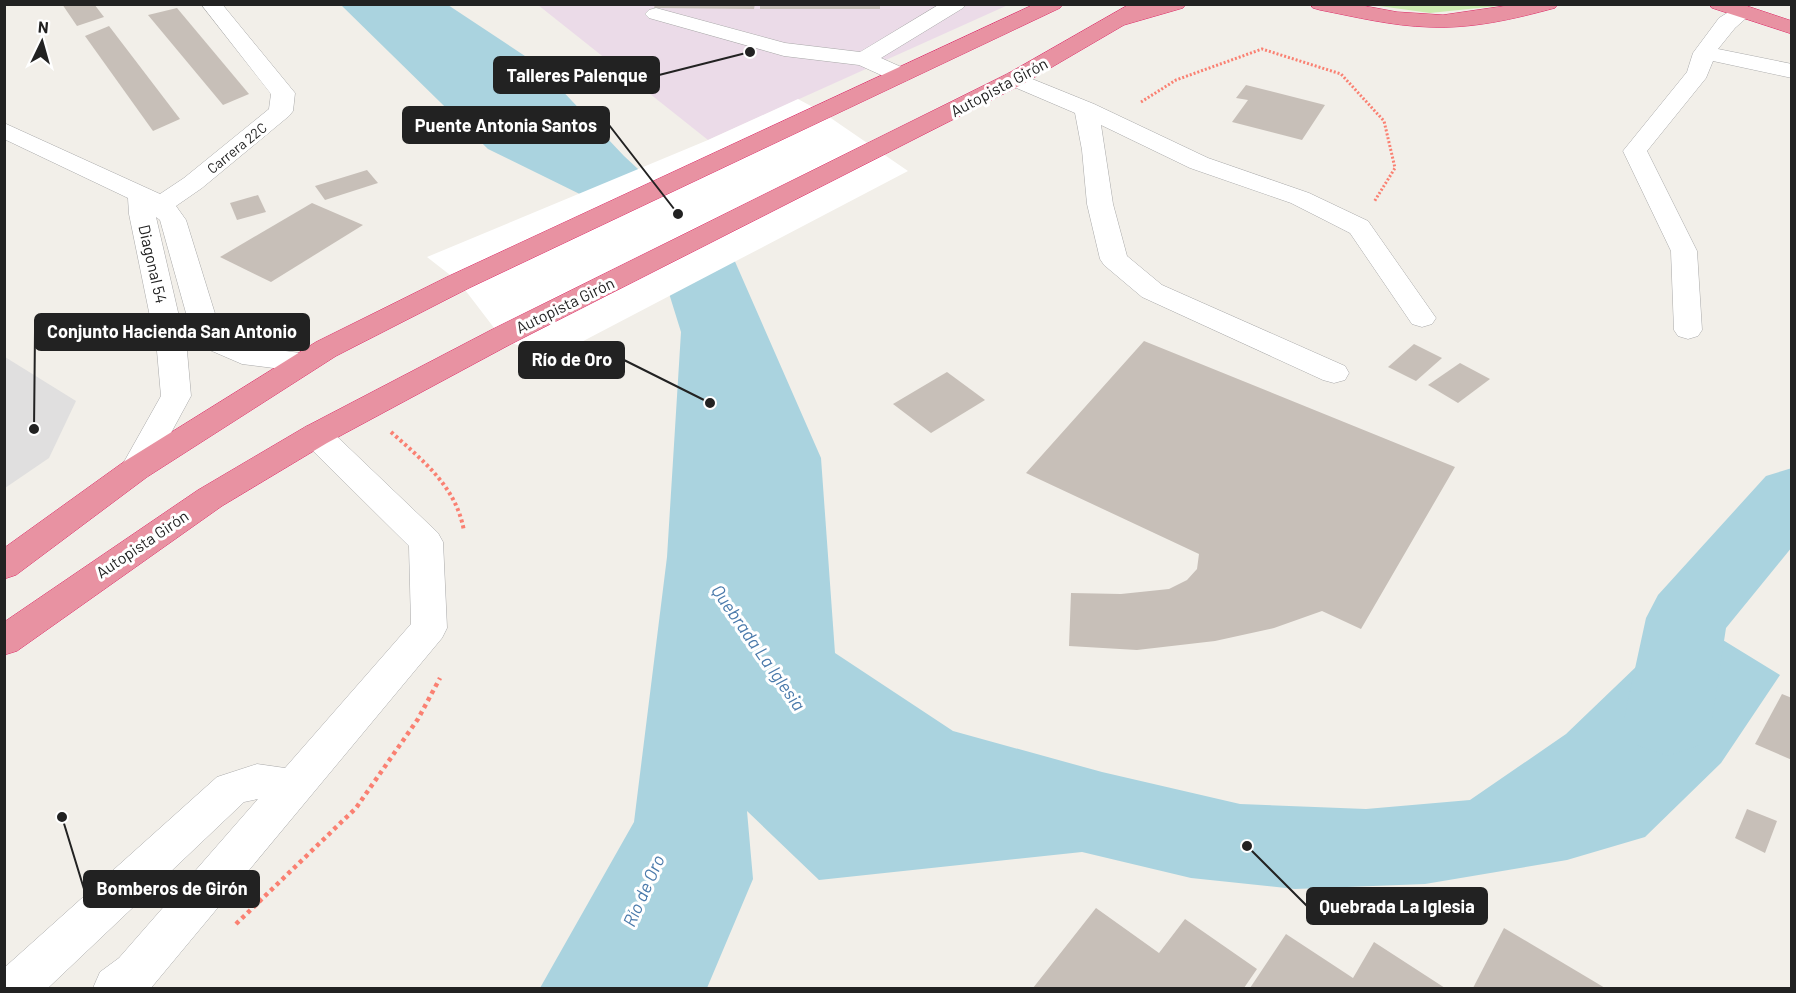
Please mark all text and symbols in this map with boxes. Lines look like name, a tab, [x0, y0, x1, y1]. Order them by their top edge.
north arrow	[12, 12, 72, 72]
text: N	[37, 17, 49, 36]
street label: Autopista Girón	[947, 53, 1051, 120]
callout: Talleres Palenque	[494, 57, 659, 93]
text: Talleres Palenque	[506, 64, 648, 86]
callout: Puente Antonia Santos	[403, 107, 609, 143]
text: Puente Antonia Santos	[415, 114, 597, 136]
street label: Carrera 22C	[203, 118, 270, 177]
street label: Diagonal 54	[135, 223, 172, 305]
street label: Autopista Girón	[512, 273, 617, 337]
callout: Conjunto Hacienda San Antonio	[35, 314, 309, 350]
text: Conjunto Hacienda San Antonio	[47, 320, 297, 342]
callout: Río de Oro	[519, 342, 624, 378]
text: Río de Oro	[532, 348, 612, 370]
street label: Autopista Girón	[92, 506, 191, 581]
water label: Quebrada La Iglesia	[707, 580, 811, 715]
water label: Río de Oro	[618, 851, 669, 930]
callout: Bomberos de Girón	[84, 871, 259, 907]
text: Bomberos de Girón	[96, 877, 248, 899]
callout: Quebrada La Iglesia	[1307, 888, 1487, 924]
text: Quebrada La Iglesia	[1319, 895, 1475, 917]

